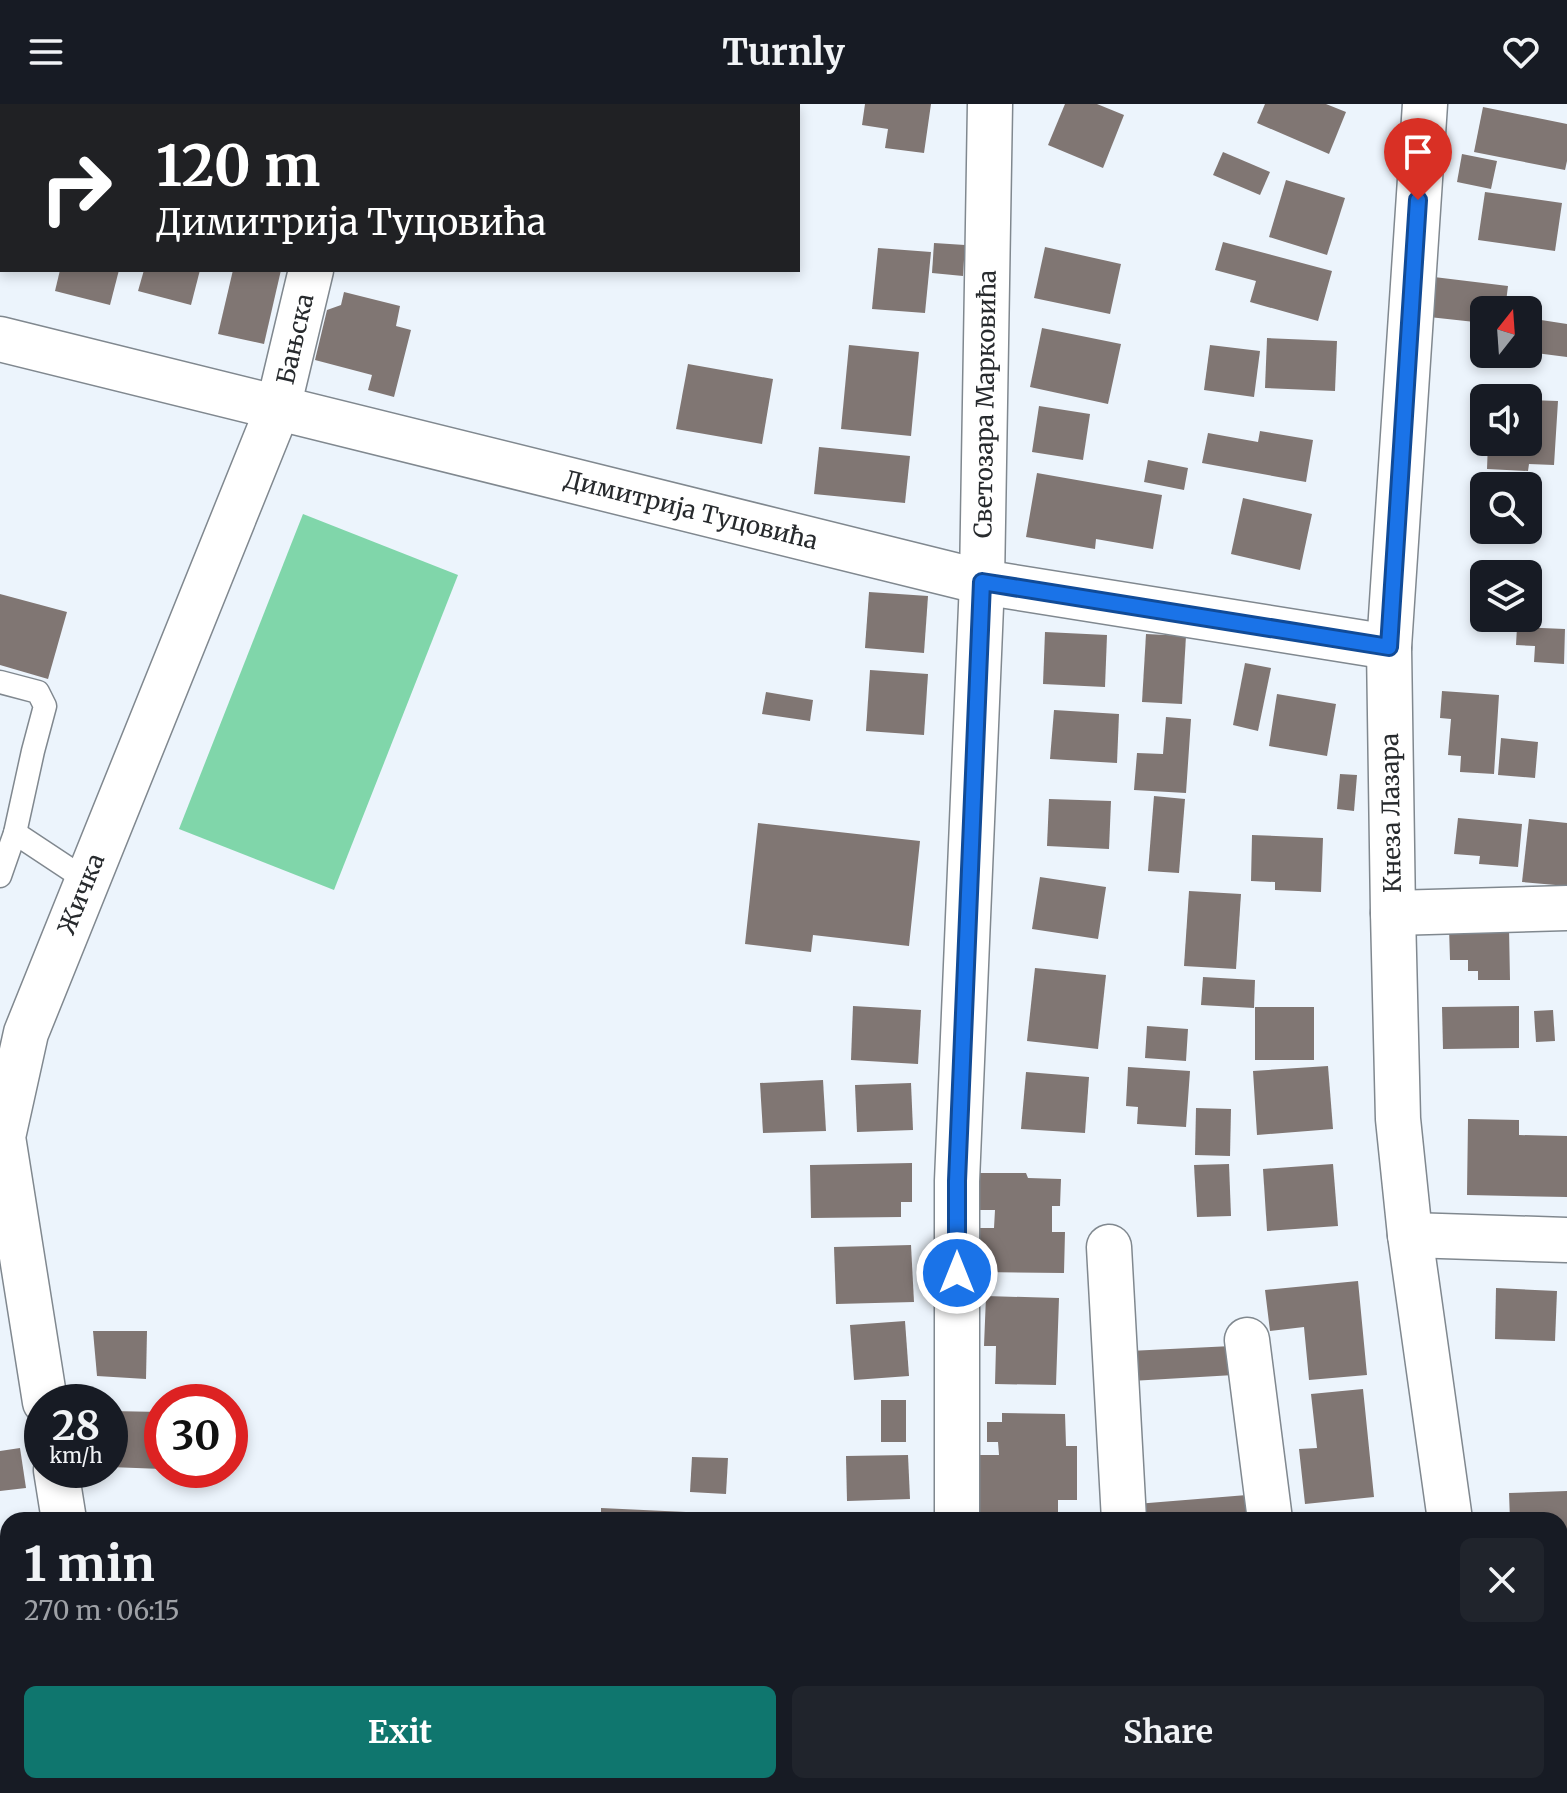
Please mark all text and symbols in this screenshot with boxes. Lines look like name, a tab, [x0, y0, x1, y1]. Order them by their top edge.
icon: menu	[24, 30, 68, 74]
text: Turnly	[722, 30, 845, 75]
icon: heart	[1499, 30, 1543, 74]
pin	[1384, 118, 1452, 200]
icon: arrive	[1396, 130, 1440, 174]
text: 120 m	[156, 131, 320, 201]
icon: right	[24, 136, 128, 240]
text: Димитрија Туцовића	[156, 200, 546, 245]
street label: Светозара Марковића	[967, 269, 1003, 538]
street label: Бањска	[270, 290, 321, 387]
north arrow	[1470, 296, 1542, 368]
map controls	[1470, 296, 1542, 632]
button: sound	[1470, 384, 1542, 456]
street label: Димитрија Туцовића	[561, 463, 821, 557]
button: search	[1470, 472, 1542, 544]
button: layers	[1470, 560, 1542, 632]
street label: Кнеза Лазара	[1374, 733, 1408, 893]
street label: Жичка	[51, 849, 111, 939]
position arrow	[915, 1231, 999, 1315]
speed limit sign: 30	[144, 1384, 248, 1488]
text: 28	[52, 1401, 100, 1451]
text: km/h	[50, 1443, 102, 1468]
text: 1 min	[24, 1534, 155, 1594]
button: close	[1460, 1538, 1544, 1622]
text: 270 m · 06:15	[24, 1594, 180, 1627]
button: Exit	[24, 1686, 776, 1778]
button: Share	[792, 1686, 1544, 1778]

